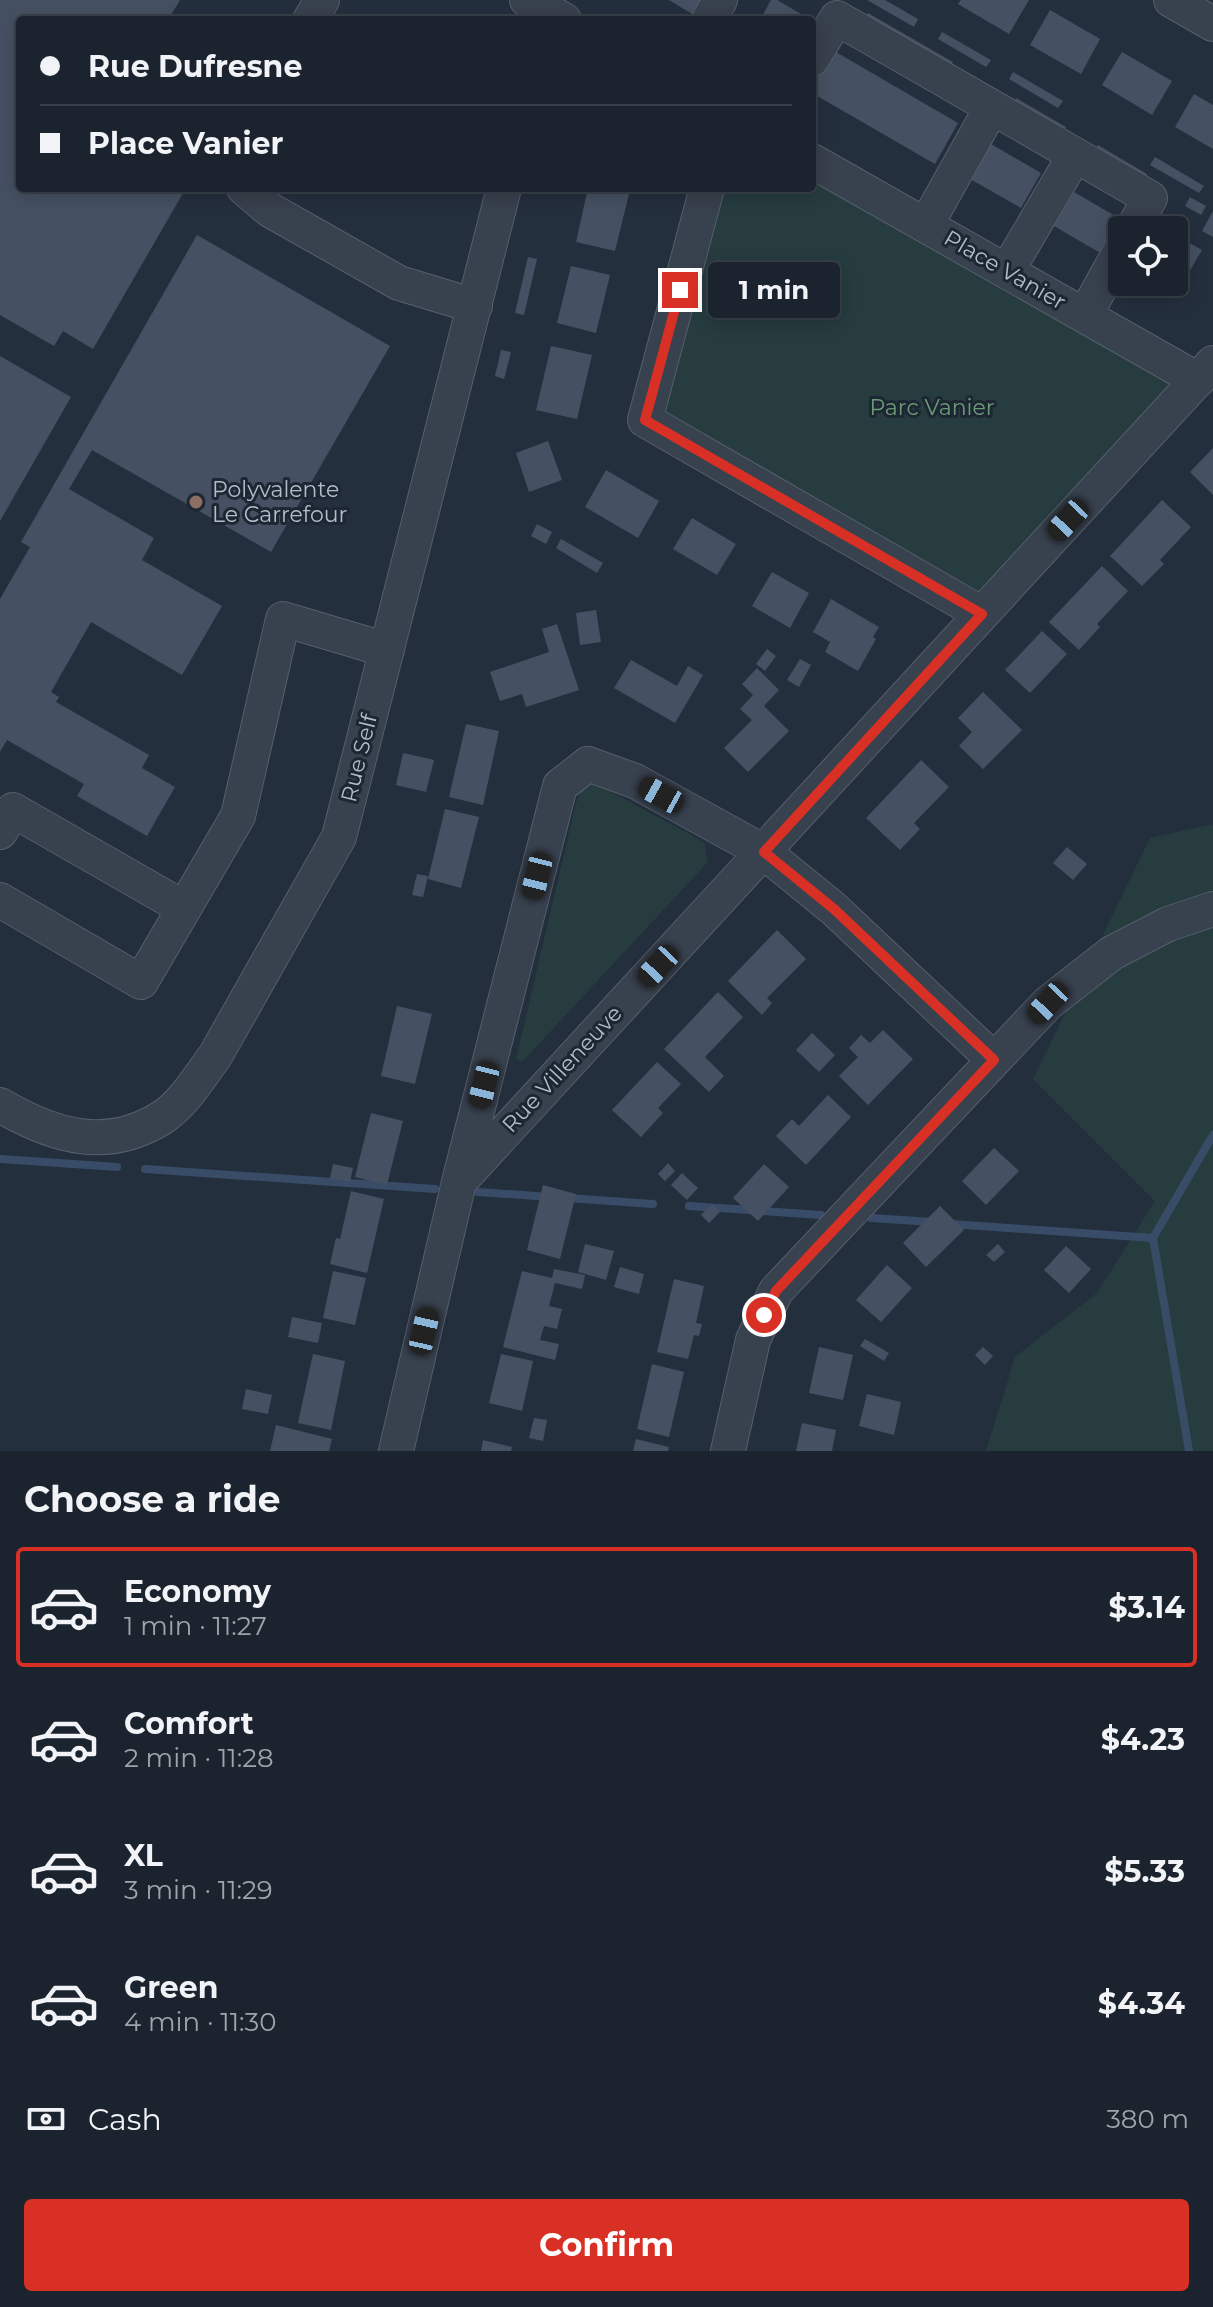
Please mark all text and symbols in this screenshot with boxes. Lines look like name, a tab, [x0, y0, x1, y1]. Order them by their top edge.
text: Rue Dufresne	[88, 48, 302, 85]
text: Place Vanier	[88, 125, 283, 162]
map controls	[1108, 216, 1188, 296]
button: locate	[1108, 216, 1188, 296]
street label: Place Vanier	[939, 224, 1071, 316]
callout: 1 min	[708, 262, 840, 318]
route end	[662, 272, 698, 308]
text: 1 min	[739, 274, 809, 306]
park label: Parc Vanier	[869, 394, 995, 421]
place label: Polyvalente Le Carrefour	[212, 476, 347, 528]
marker: Polyvalente Le Carrefour	[187, 493, 205, 511]
car	[1043, 494, 1093, 546]
street label: Rue Self	[335, 710, 383, 805]
car	[634, 773, 688, 817]
car	[520, 850, 554, 902]
car	[633, 940, 683, 992]
car	[1023, 977, 1073, 1029]
street label: Rue Villeneuve	[496, 1000, 628, 1138]
car	[467, 1059, 501, 1111]
route start	[746, 1297, 782, 1333]
car	[407, 1305, 441, 1357]
text: Choose a ride	[24, 1477, 281, 1521]
icon: car	[28, 1571, 100, 1643]
text: Economy	[124, 1573, 271, 1610]
text: $3.14	[1108, 1589, 1185, 1626]
text: 1 min · 11:27	[124, 1610, 267, 1642]
icon: car	[28, 1703, 100, 1775]
text: Comfort	[124, 1705, 254, 1742]
text: $4.23	[1101, 1721, 1185, 1758]
text: 2 min · 11:28	[124, 1742, 274, 1774]
icon: car	[28, 1835, 100, 1907]
text: XL	[124, 1837, 163, 1874]
text: $5.33	[1104, 1853, 1185, 1890]
text: 3 min · 11:29	[124, 1874, 273, 1906]
icon: car	[28, 1967, 100, 2039]
text: Green	[124, 1969, 218, 2006]
text: $4.34	[1098, 1985, 1185, 2022]
text: 4 min · 11:30	[124, 2006, 277, 2038]
icon: cash	[24, 2097, 68, 2141]
text: Cash	[88, 2101, 162, 2138]
text: 380 m	[1106, 2103, 1189, 2135]
button: Confirm	[24, 2199, 1189, 2291]

